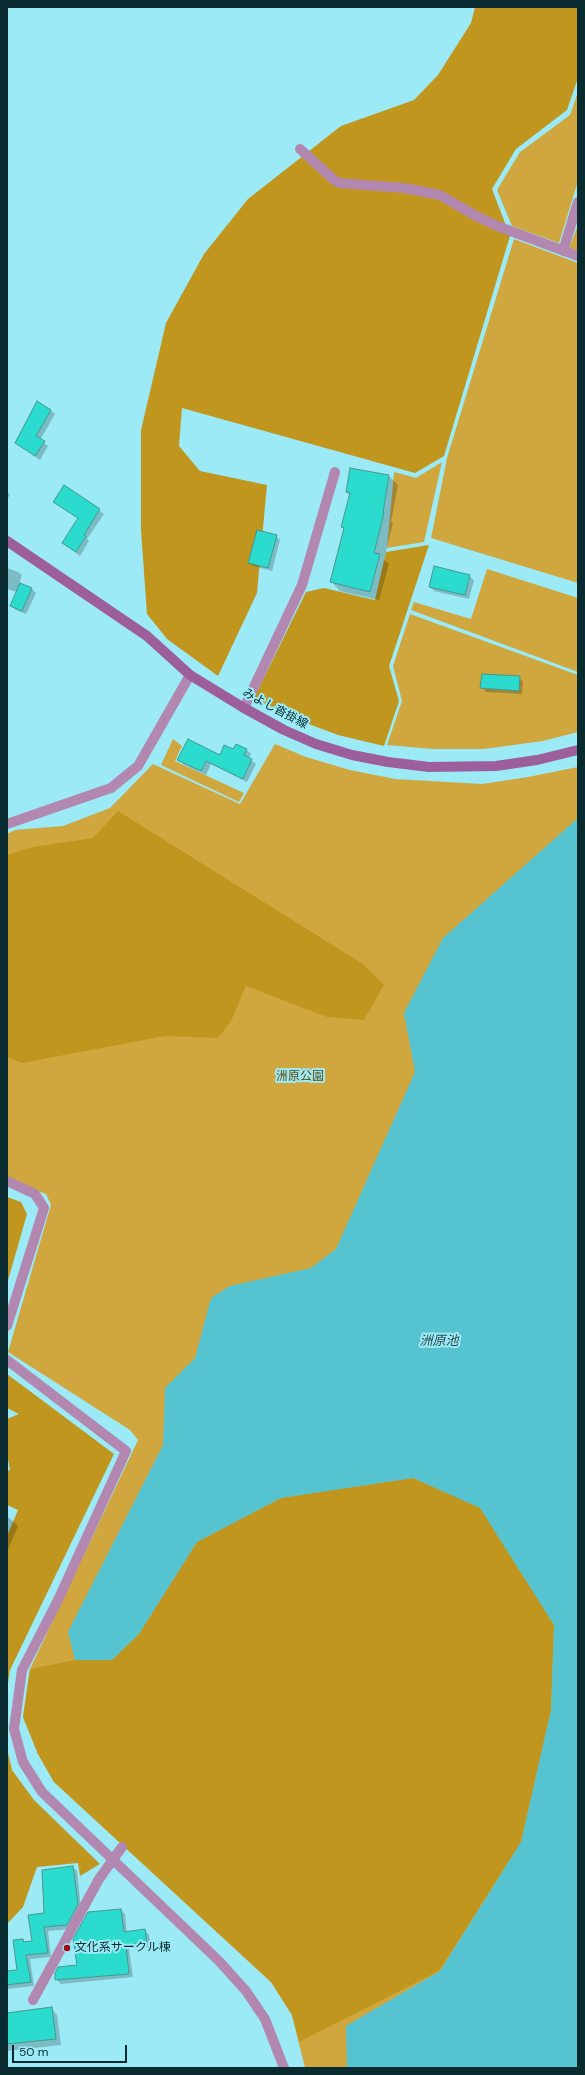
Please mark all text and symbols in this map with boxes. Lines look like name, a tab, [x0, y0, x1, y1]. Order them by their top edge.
street label: みよし沓掛線	[240, 686, 310, 732]
park label: 洲原公園	[276, 1070, 324, 1084]
water label: 洲原池	[420, 1334, 458, 1350]
place label: 文化系サークル棟	[75, 1941, 171, 1955]
marker: 文化系サークル棟	[62, 1943, 72, 1953]
scale bar	[14, 2037, 129, 2063]
text: 50 m	[19, 2044, 48, 2060]

